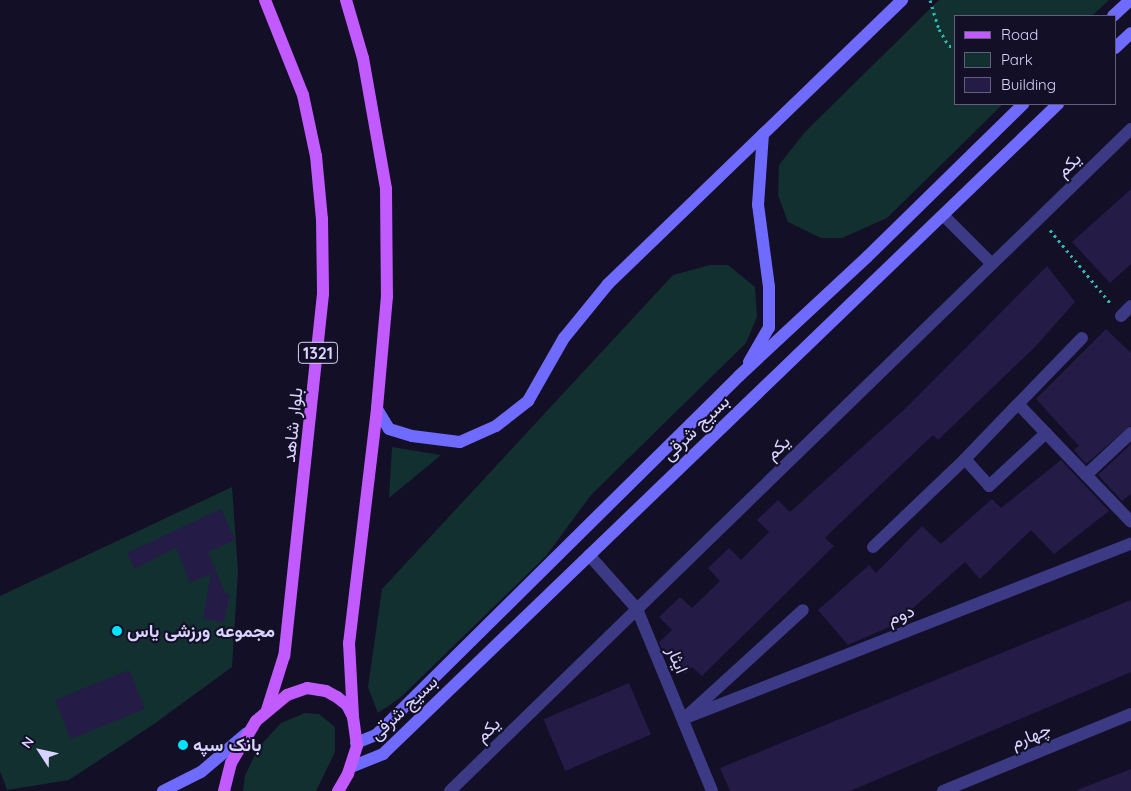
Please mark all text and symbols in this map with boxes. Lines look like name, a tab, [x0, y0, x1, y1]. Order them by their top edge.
legend	[954, 15, 1116, 105]
text: Road	[1001, 25, 1038, 44]
text: Park	[1001, 50, 1033, 69]
text: Building	[1001, 75, 1056, 94]
street label: یکم	[1052, 148, 1086, 182]
road number: 1321	[297, 339, 339, 366]
street label: بلوار شاهد	[278, 386, 308, 464]
street label: بسیج شرقی	[658, 391, 734, 465]
street label: یکم	[761, 431, 795, 465]
street label: دوم	[884, 600, 918, 630]
place label: مجموعه ورزشی یاس	[127, 620, 275, 642]
marker: مجموعه ورزشی یاس	[111, 625, 123, 637]
street label: ایثار	[662, 643, 692, 677]
street label: بسیج شرقی	[366, 671, 442, 745]
street label: یکم	[471, 713, 505, 747]
street label: چهارم	[1008, 718, 1054, 754]
north arrow	[15, 726, 65, 776]
text: N	[17, 733, 38, 752]
place label: بانک سپه	[193, 734, 261, 756]
marker: بانک سپه	[177, 739, 189, 751]

